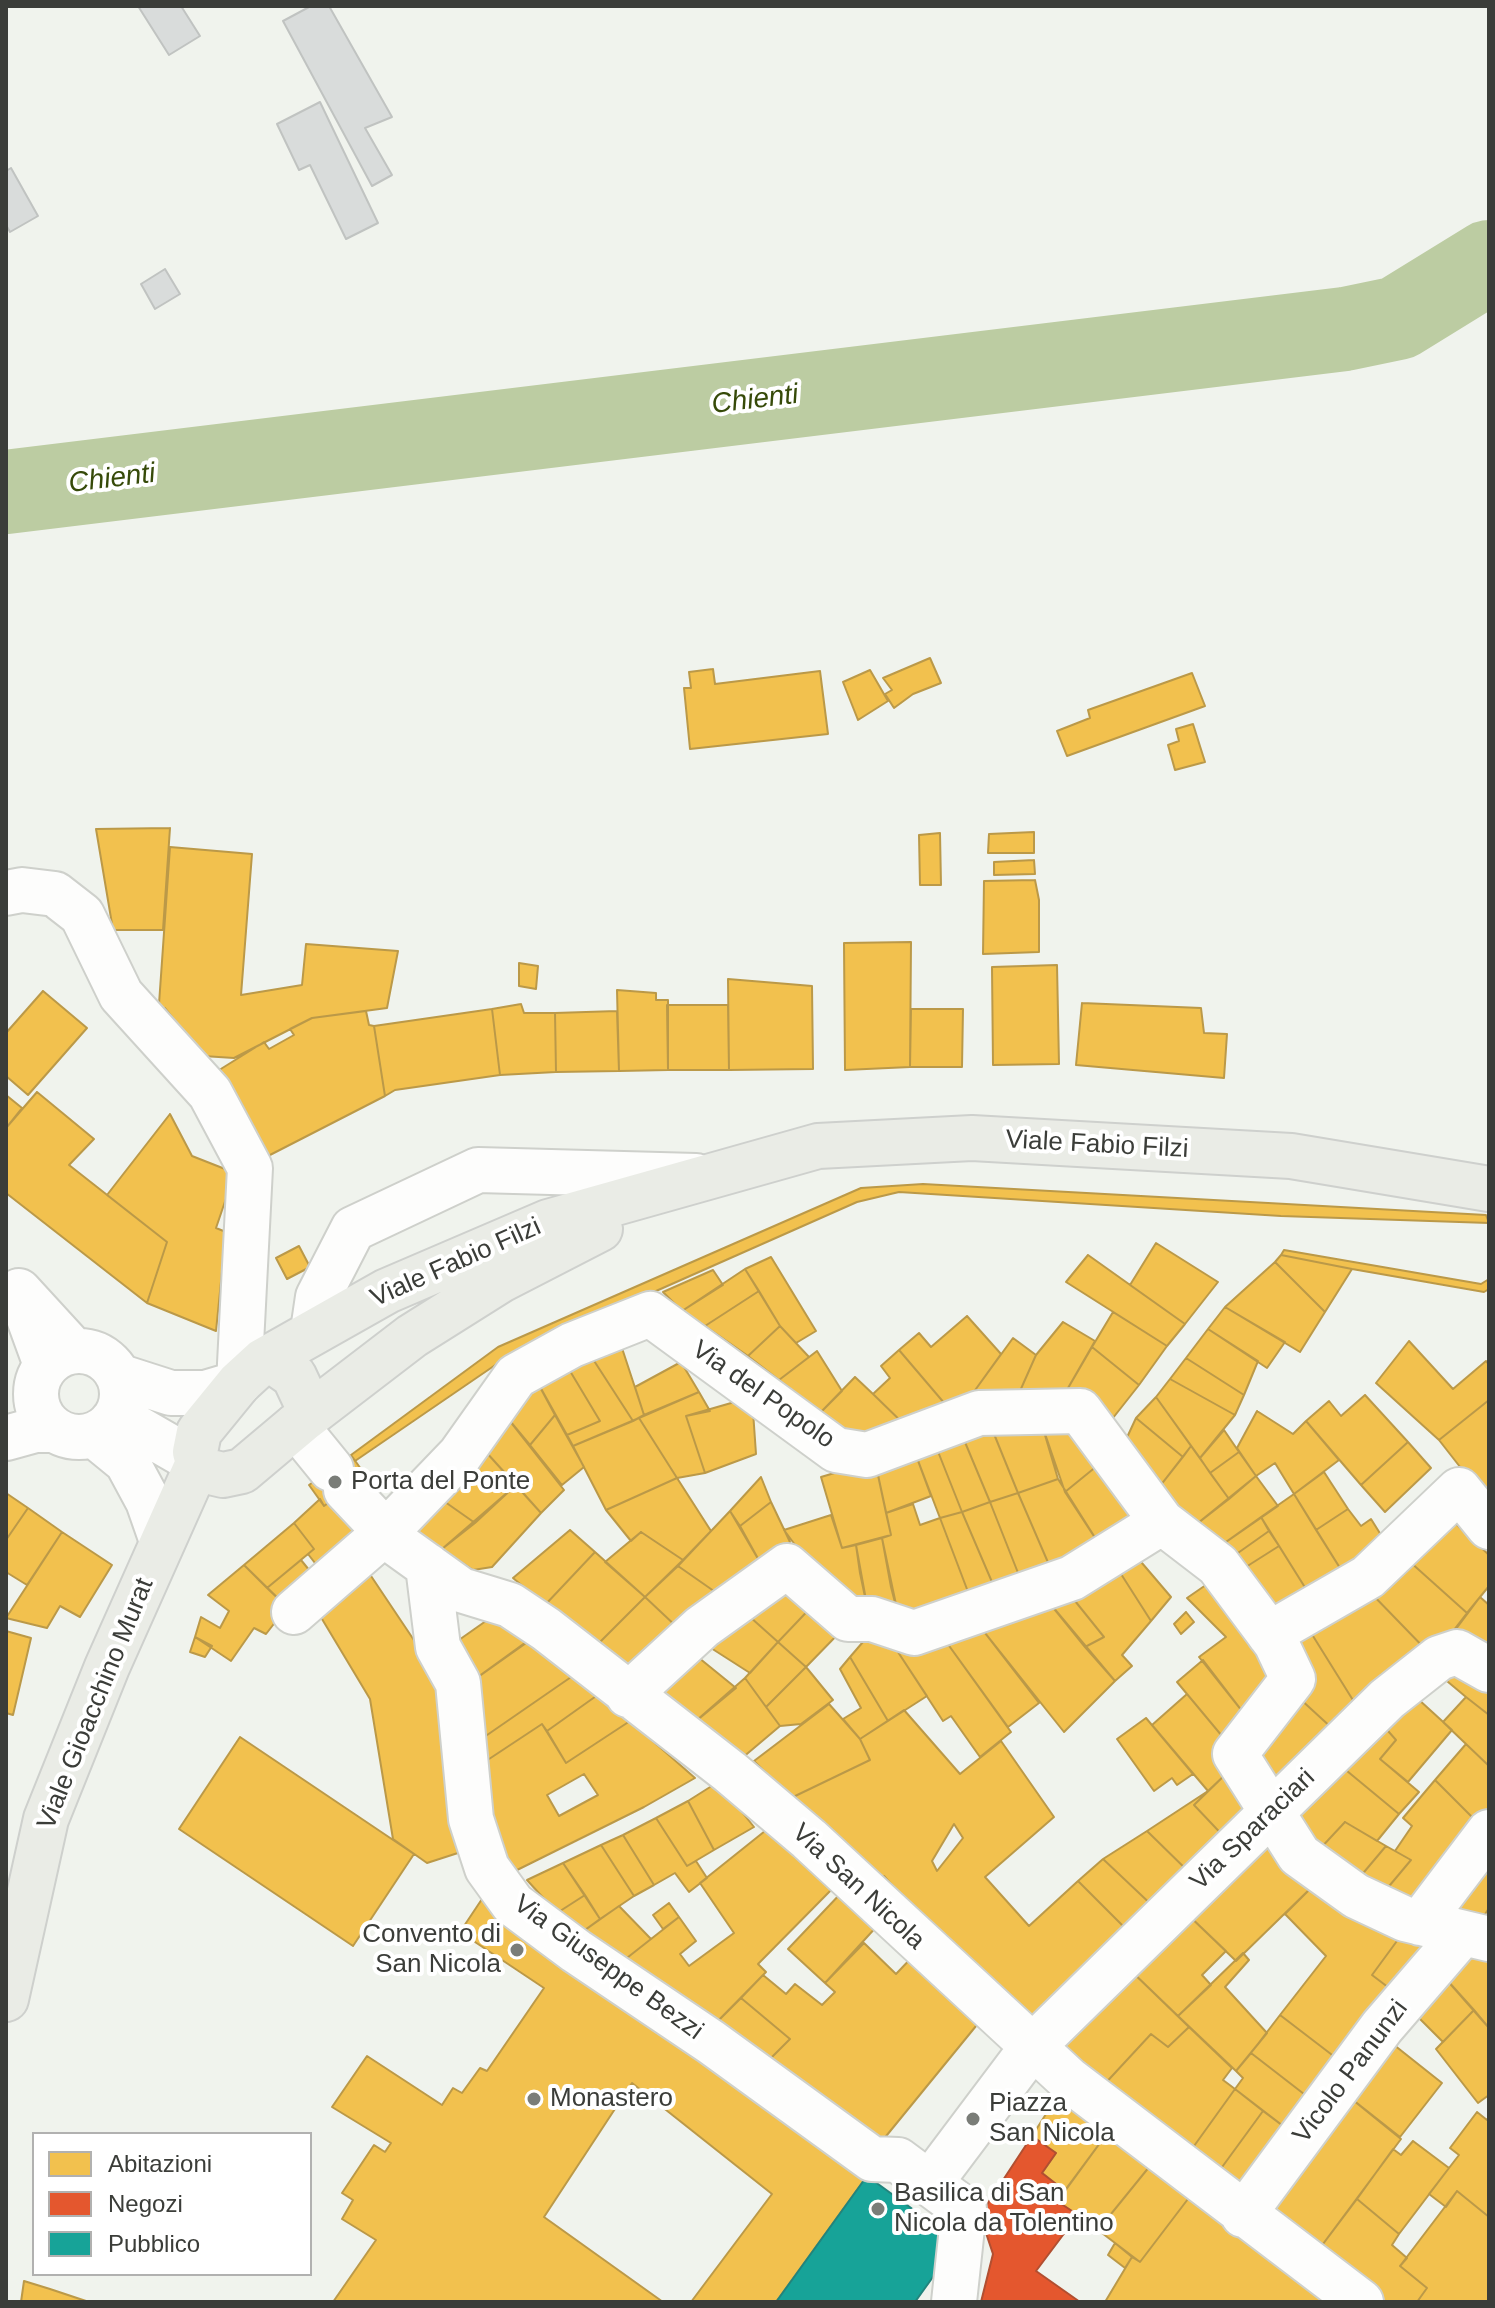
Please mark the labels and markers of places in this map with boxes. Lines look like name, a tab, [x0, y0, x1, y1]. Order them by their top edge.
place label: Porta del Ponte	[351, 1466, 530, 1498]
marker: Porta del Ponte	[326, 1473, 344, 1491]
place label: Convento di San Nicola	[362, 1919, 501, 1980]
marker: Convento di San Nicola	[508, 1941, 526, 1959]
place label: Monastero	[550, 2083, 673, 2115]
place label: Piazza San Nicola	[989, 2088, 1115, 2150]
marker: Monastero	[525, 2090, 543, 2108]
marker: Piazza San Nicola	[964, 2110, 982, 2128]
place label: Basilica di San Nicola da Tolentino	[894, 2178, 1114, 2240]
marker: Basilica di San Nicola da Tolentino	[869, 2200, 887, 2218]

